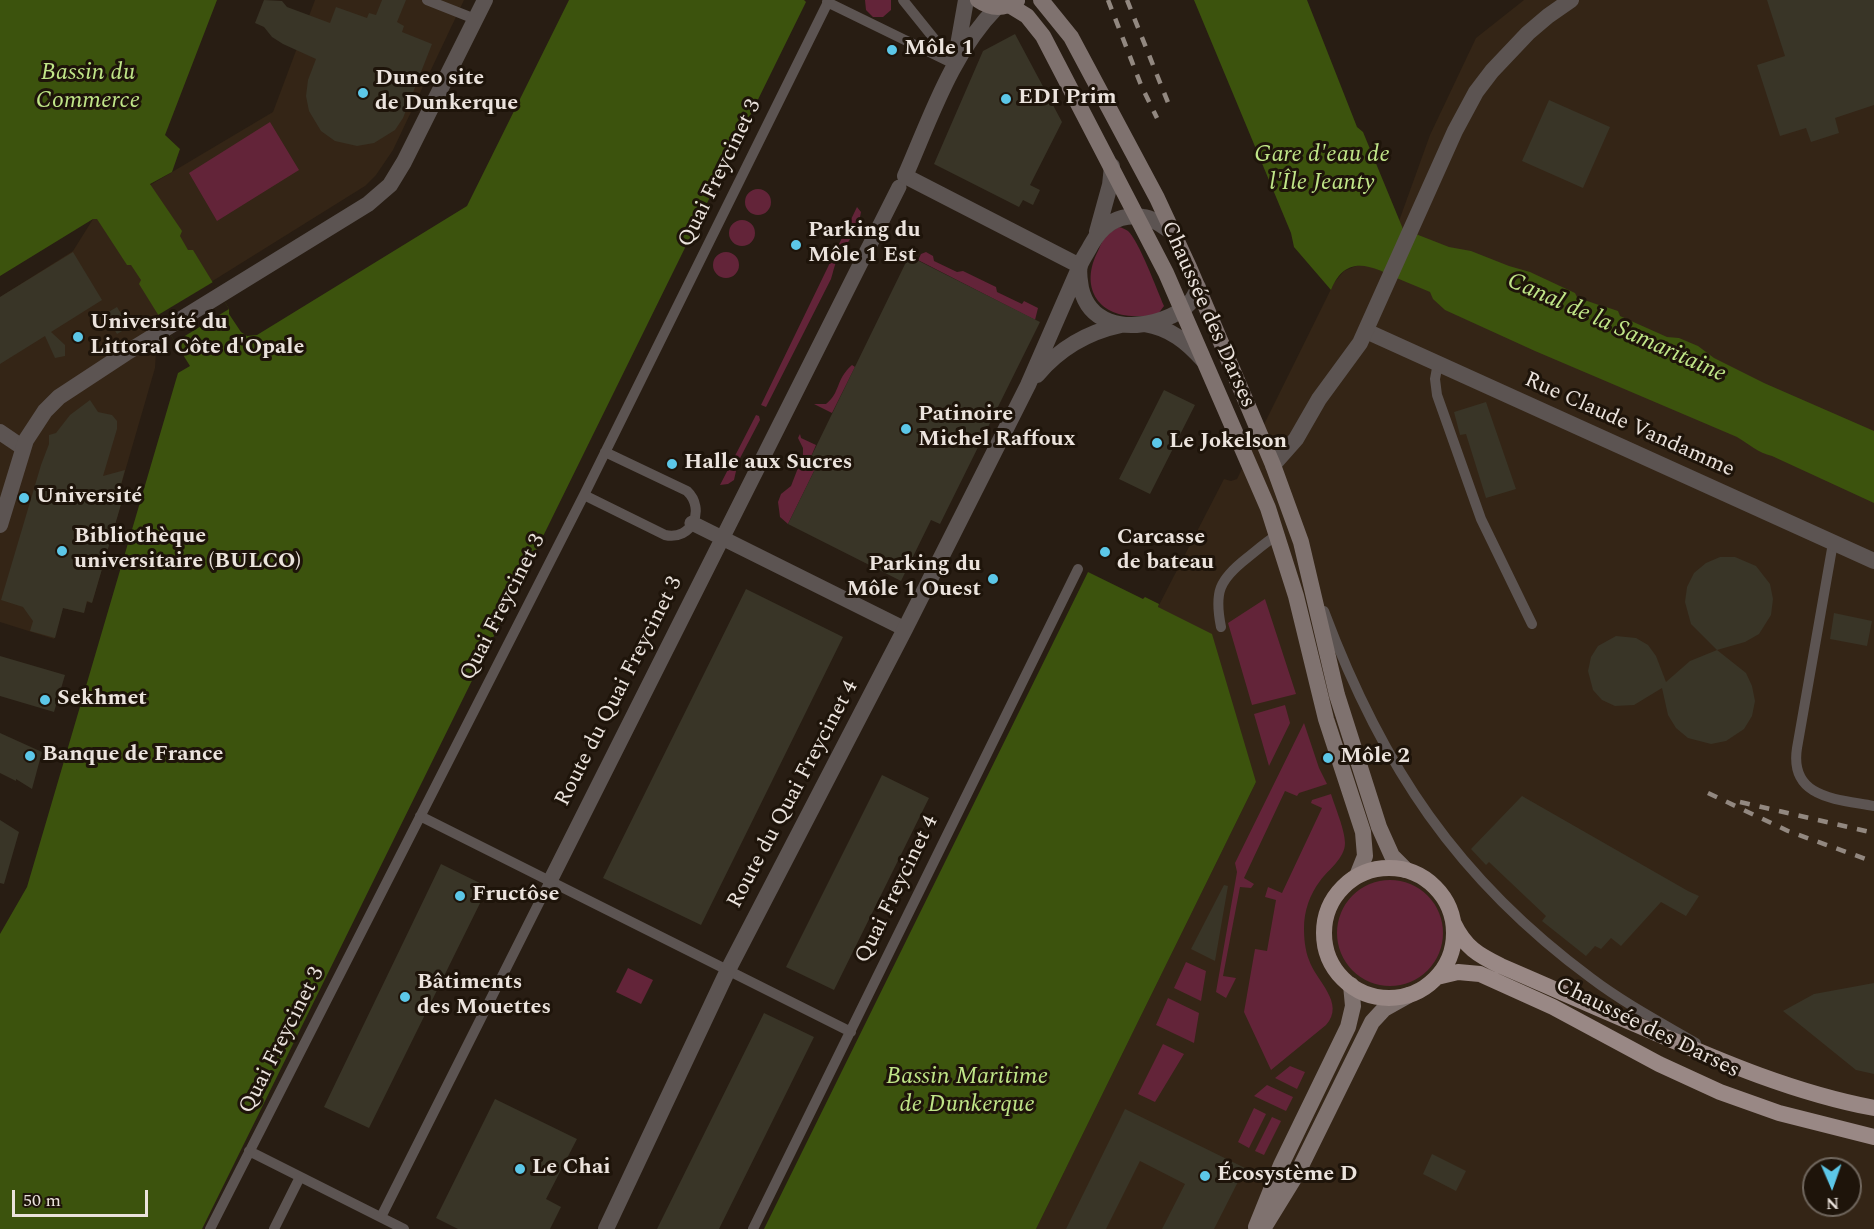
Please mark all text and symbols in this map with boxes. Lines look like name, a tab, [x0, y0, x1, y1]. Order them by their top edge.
place label: Môle 1	[904, 37, 974, 63]
marker: Môle 1	[885, 43, 899, 57]
water label: Bassin du Commerce	[36, 60, 140, 116]
place label: Duneo site de Dunkerque	[375, 67, 518, 118]
marker: Duneo site de Dunkerque	[356, 86, 370, 100]
place label: EDI Prim	[1018, 86, 1117, 112]
marker: EDI Prim	[999, 92, 1013, 106]
street label: Quai Freycinet 3	[674, 96, 768, 252]
water label: Gare d'eau de l'Île Jeanty	[1254, 142, 1390, 198]
street label: Chaussée des Darses	[1154, 218, 1260, 412]
place label: Parking du Môle 1 Est	[808, 219, 921, 270]
marker: Parking du Môle 1 Est	[789, 238, 803, 252]
water label: Canal de la Samaritaine	[1502, 268, 1730, 390]
place label: Université du Littoral Côte d'Opale	[90, 311, 304, 362]
marker: Université du Littoral Côte d'Opale	[71, 330, 85, 344]
street label: Rue Claude Vandamme	[1520, 368, 1738, 484]
place label: Patinoire Michel Raffoux	[918, 403, 1075, 454]
marker: Patinoire Michel Raffoux	[899, 422, 913, 436]
place label: Le Jokelson	[1169, 430, 1287, 456]
marker: Le Jokelson	[1150, 436, 1164, 450]
place label: Halle aux Sucres	[684, 451, 852, 477]
marker: Halle aux Sucres	[665, 457, 679, 471]
place label: Université	[36, 485, 142, 511]
marker: Université	[17, 491, 31, 505]
place label: Bibliothèque universitaire (BULCO)	[74, 525, 301, 576]
place label: Carcasse de bateau	[1117, 526, 1214, 578]
street label: Quai Freycinet 3	[456, 530, 552, 686]
marker: Bibliothèque universitaire (BULCO)	[55, 544, 69, 558]
marker: Carcasse de bateau	[1098, 545, 1112, 559]
place label: Parking du Môle 1 Ouest	[846, 553, 981, 604]
marker: Parking du Môle 1 Ouest	[986, 572, 1000, 586]
street label: Route du Quai Freycinet 3	[551, 573, 689, 811]
street label: Route du Quai Freycinet 4	[723, 677, 865, 913]
place label: Sekhmet	[57, 687, 147, 713]
marker: Sekhmet	[38, 693, 52, 707]
place label: Banque de France	[42, 743, 224, 769]
place label: Môle 2	[1340, 745, 1410, 771]
marker: Banque de France	[23, 749, 37, 763]
marker: Môle 2	[1321, 751, 1335, 765]
street label: Quai Freycinet 4	[851, 812, 945, 968]
place label: Fructôse	[472, 883, 560, 909]
marker: Fructôse	[453, 889, 467, 903]
street label: Quai Freycinet 3	[235, 963, 331, 1119]
place label: Bâtiments des Mouettes	[417, 971, 551, 1022]
street label: Chaussée des Darses	[1551, 973, 1743, 1085]
marker: Bâtiments des Mouettes	[398, 990, 412, 1004]
water label: Bassin Maritime de Dunkerque	[886, 1064, 1048, 1120]
place label: Le Chai	[532, 1156, 611, 1182]
north arrow	[1802, 1157, 1862, 1217]
marker: Le Chai	[513, 1162, 527, 1176]
place label: Écosystème D	[1217, 1163, 1357, 1189]
marker: Écosystème D	[1198, 1169, 1212, 1183]
scale bar	[15, 1178, 152, 1216]
text: 50 m	[23, 1187, 61, 1214]
text: N	[1826, 1191, 1840, 1215]

